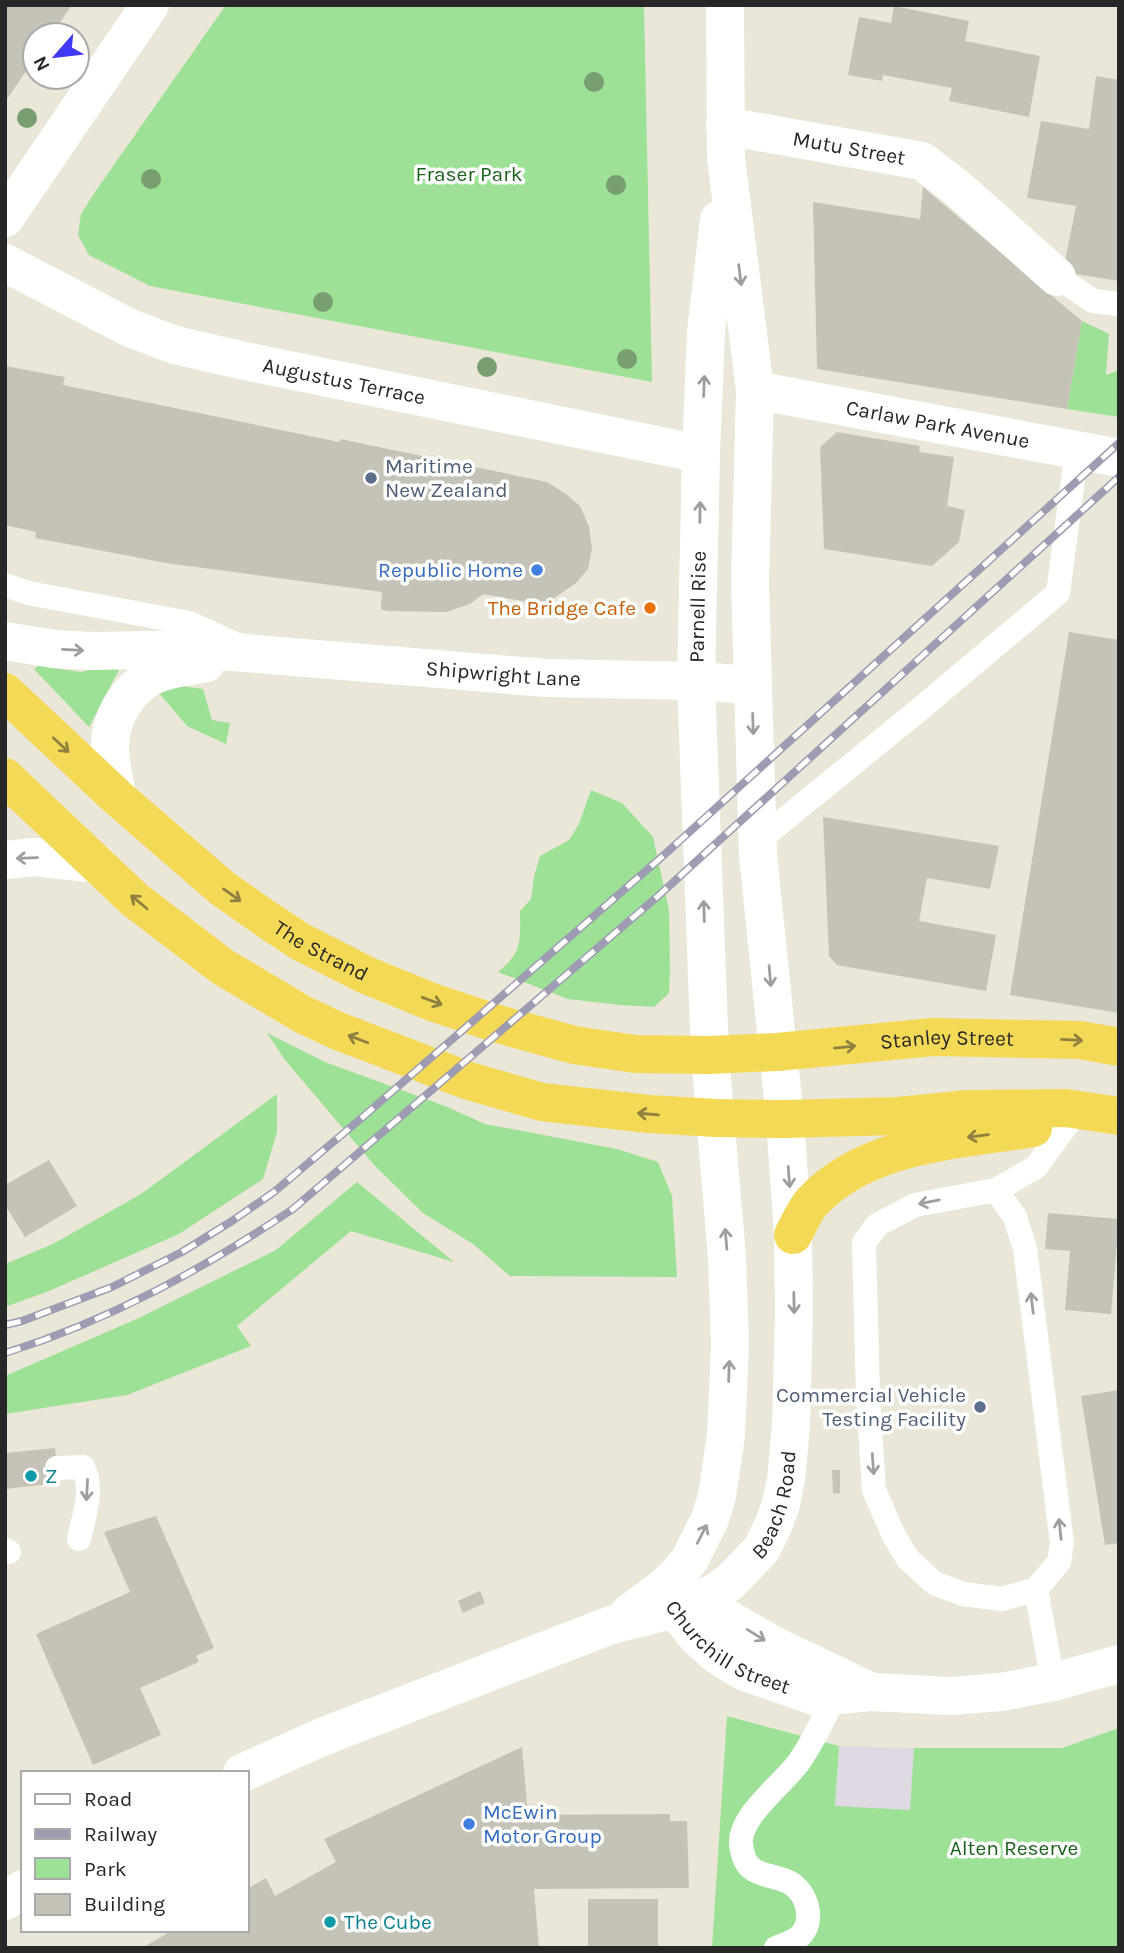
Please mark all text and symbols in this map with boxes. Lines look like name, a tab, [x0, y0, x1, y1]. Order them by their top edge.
north arrow	[21, 21, 91, 91]
text: N	[29, 52, 55, 75]
street label: Mutu Street	[791, 126, 907, 170]
park label: Fraser Park	[415, 162, 523, 186]
one-way arrow	[734, 263, 747, 285]
street label: Augustus Terrace	[261, 353, 427, 410]
one-way arrow	[697, 374, 710, 397]
street label: Carlaw Park Avenue	[844, 395, 1032, 453]
place label: Maritime New Zealand	[385, 454, 508, 502]
marker: Maritime New Zealand	[363, 470, 379, 486]
one-way arrow	[693, 501, 706, 524]
street label: Parnell Rise	[684, 551, 711, 663]
place label: Republic Home	[378, 558, 523, 582]
marker: Republic Home	[529, 562, 545, 578]
place label: The Bridge Cafe	[488, 596, 636, 620]
marker: The Bridge Cafe	[642, 600, 658, 616]
one-way arrow	[61, 644, 84, 657]
street label: Shipwright Lane	[425, 656, 581, 691]
one-way arrow	[747, 713, 760, 736]
one-way arrow	[52, 736, 69, 753]
one-way arrow	[16, 851, 39, 865]
one-way arrow	[222, 888, 241, 902]
one-way arrow	[130, 895, 148, 911]
one-way arrow	[697, 900, 710, 923]
street label: The Strand	[269, 915, 372, 986]
one-way arrow	[764, 964, 777, 987]
one-way arrow	[420, 996, 442, 1009]
street label: Stanley Street	[879, 1025, 1014, 1054]
one-way arrow	[348, 1032, 370, 1044]
one-way arrow	[1060, 1034, 1083, 1047]
one-way arrow	[833, 1040, 856, 1053]
one-way arrow	[637, 1107, 660, 1120]
one-way arrow	[967, 1130, 990, 1143]
one-way arrow	[783, 1165, 796, 1188]
one-way arrow	[918, 1196, 941, 1209]
one-way arrow	[719, 1229, 732, 1251]
one-way arrow	[787, 1291, 801, 1314]
one-way arrow	[1025, 1293, 1038, 1315]
one-way arrow	[722, 1360, 735, 1383]
place label: Commercial Vehicle Testing Facility	[776, 1383, 966, 1431]
marker: Commercial Vehicle Testing Facility	[972, 1399, 988, 1415]
street label: Beach Road	[747, 1449, 801, 1564]
one-way arrow	[866, 1452, 879, 1475]
place label: Z	[45, 1464, 57, 1488]
marker: Z	[23, 1468, 39, 1484]
one-way arrow	[81, 1478, 94, 1501]
one-way arrow	[1053, 1518, 1066, 1541]
one-way arrow	[696, 1524, 710, 1545]
street label: Churchill Street	[661, 1596, 793, 1699]
one-way arrow	[745, 1628, 765, 1642]
legend	[21, 1771, 248, 1932]
text: Road	[84, 1787, 132, 1811]
place label: McEwin Motor Group	[483, 1800, 602, 1848]
marker: McEwin Motor Group	[461, 1816, 477, 1832]
text: Railway	[84, 1822, 157, 1846]
park label: Alten Reserve	[950, 1836, 1078, 1860]
text: Park	[84, 1857, 127, 1881]
text: Building	[84, 1892, 165, 1916]
place label: The Cube	[344, 1910, 432, 1934]
marker: The Cube	[322, 1914, 338, 1930]

